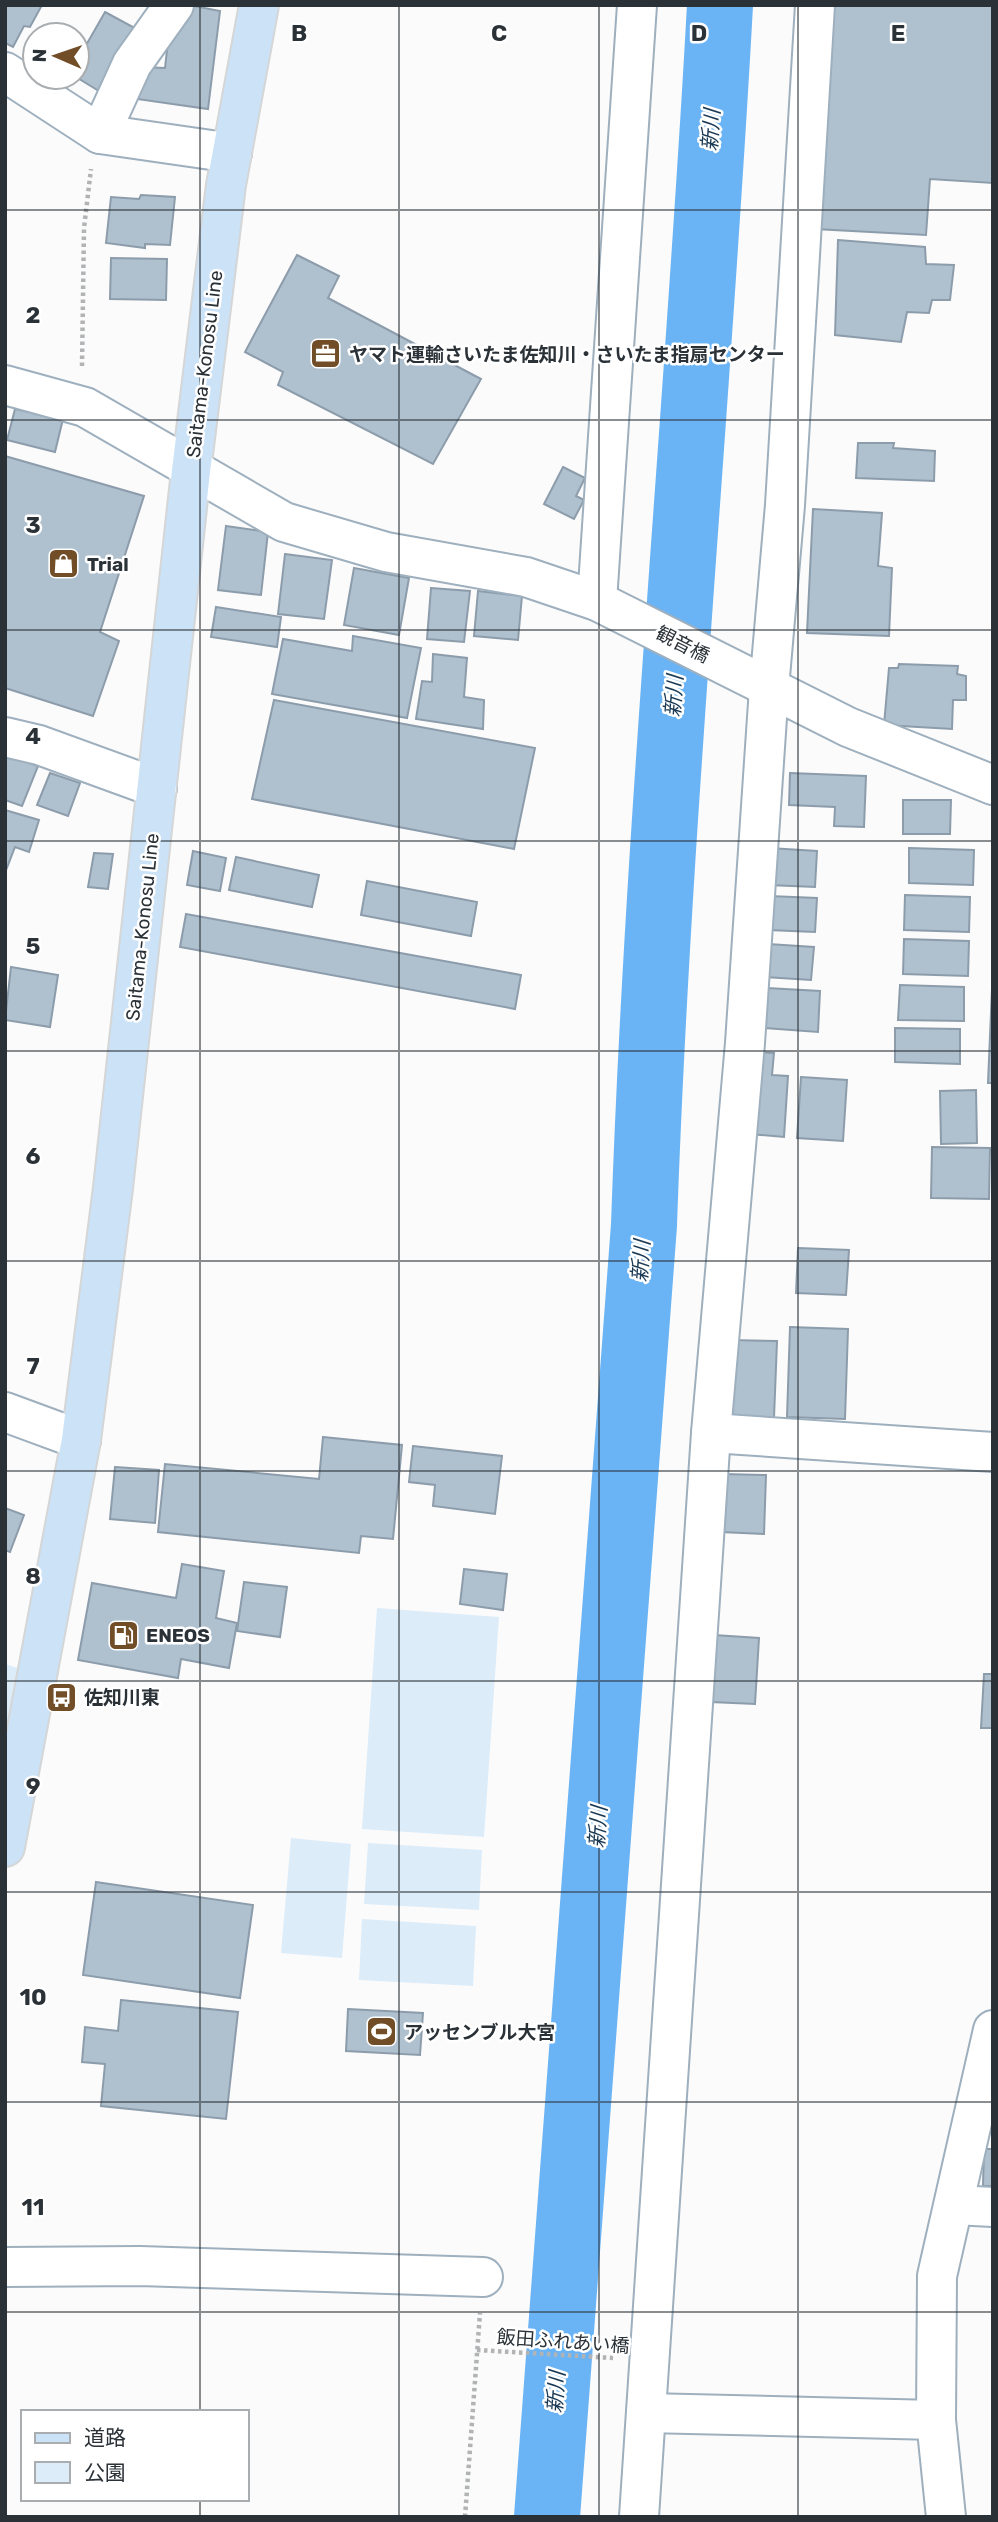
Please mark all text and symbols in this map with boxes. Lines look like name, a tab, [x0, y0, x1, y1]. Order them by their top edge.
text: B	[291, 19, 307, 47]
text: C	[491, 19, 507, 47]
text: D	[691, 19, 707, 47]
text: E	[891, 19, 905, 47]
north arrow	[21, 21, 91, 91]
text: N	[28, 48, 51, 63]
water label: 新川	[697, 106, 725, 152]
street label: Saitama-Konosu Line	[182, 269, 227, 459]
text: 2	[26, 301, 40, 329]
office icon: ヤマト運輸さいたま佐知川・さいたま指扇センター	[309, 337, 343, 371]
place label: ヤマト運輸さいたま佐知川・さいたま指扇センター	[349, 343, 785, 366]
text: 3	[25, 511, 41, 539]
shop icon: Trial	[47, 547, 81, 581]
place label: Trial	[87, 553, 129, 576]
street label: 観音橋	[652, 621, 713, 668]
water label: 新川	[660, 672, 688, 718]
text: 4	[25, 722, 41, 750]
street label: Saitama-Konosu Line	[121, 832, 164, 1022]
text: 5	[26, 932, 41, 960]
text: 6	[26, 1142, 41, 1170]
water label: 新川	[627, 1237, 655, 1283]
text: 7	[26, 1352, 40, 1380]
text: 8	[25, 1562, 41, 1590]
fuel station icon: ENEOS	[106, 1618, 140, 1652]
place label: ENEOS	[146, 1624, 210, 1647]
bus stop icon: 佐知川東	[44, 1680, 78, 1714]
place label: 佐知川東	[84, 1686, 160, 1709]
text: 9	[26, 1772, 40, 1800]
water label: 新川	[584, 1803, 612, 1849]
text: 10	[19, 1983, 47, 2011]
sports icon: アッセンブル大宮	[364, 2015, 398, 2049]
place label: アッセンブル大宮	[404, 2021, 555, 2044]
text: 11	[22, 2193, 44, 2221]
street label: 飯田ふれあい橋	[496, 2325, 630, 2358]
water label: 新川	[542, 2368, 570, 2414]
legend	[21, 2410, 248, 2501]
text: 道路	[84, 2425, 126, 2450]
text: 公園	[84, 2460, 126, 2485]

